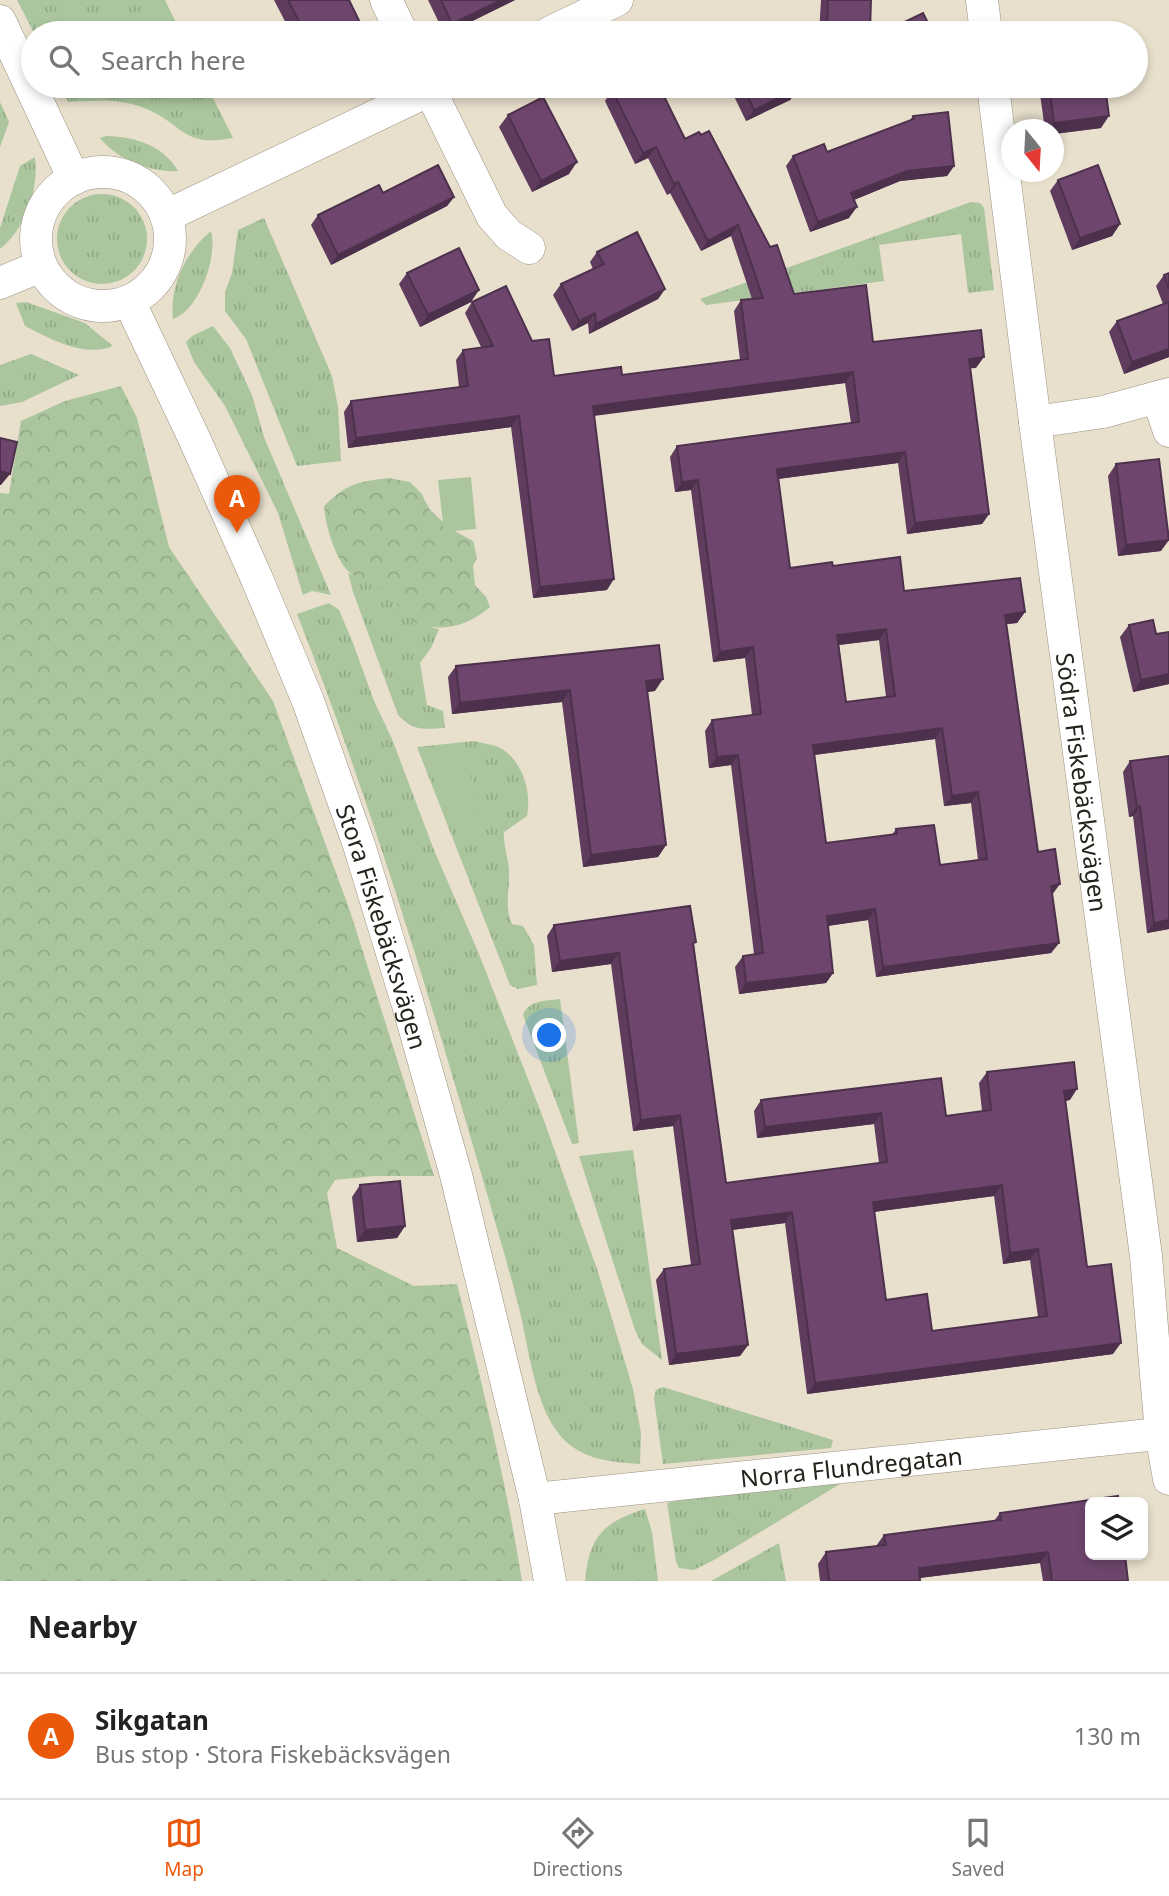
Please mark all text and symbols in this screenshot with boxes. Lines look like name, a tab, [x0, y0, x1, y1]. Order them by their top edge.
search box	[21, 21, 1148, 98]
icon: search	[45, 41, 83, 79]
text: Search here	[101, 42, 246, 78]
north arrow	[1001, 119, 1064, 182]
pin: A	[214, 475, 260, 533]
street label: Södra Fiskebäcksvägen	[1049, 651, 1117, 914]
street label: Stora Fiskebäcksvägen	[329, 799, 436, 1053]
your location	[532, 1018, 566, 1052]
street label: Norra Flundregatan	[739, 1438, 964, 1494]
map controls	[1085, 1497, 1148, 1560]
button: layers	[1085, 1497, 1148, 1560]
text: Nearby	[28, 1606, 137, 1647]
text: Sikgatan	[95, 1702, 209, 1738]
text: A	[43, 1720, 59, 1752]
text: 130 m	[1074, 1720, 1141, 1752]
text: Bus stop · Stora Fiskebäcksvägen	[95, 1738, 451, 1770]
tab: Map	[164, 1814, 204, 1882]
tab: Directions	[533, 1814, 623, 1882]
tab: Saved	[951, 1814, 1005, 1882]

